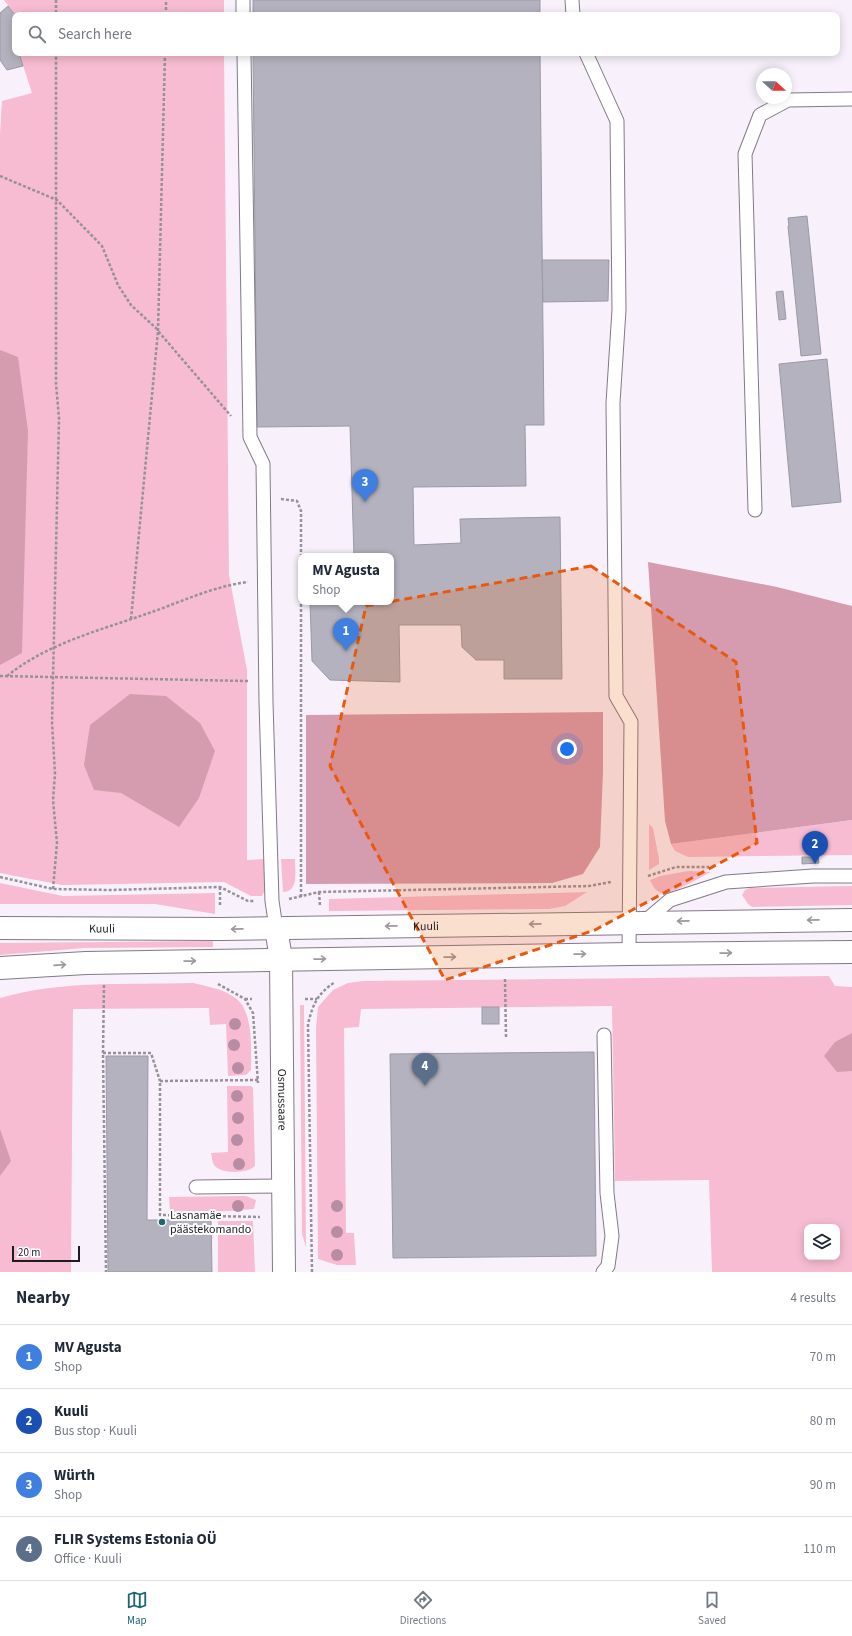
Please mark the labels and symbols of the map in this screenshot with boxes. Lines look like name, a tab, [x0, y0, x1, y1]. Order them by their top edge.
north arrow	[756, 68, 792, 104]
pin: 3	[352, 469, 378, 502]
pin: 1	[333, 618, 359, 651]
your location	[557, 739, 577, 759]
pin: 2	[802, 831, 828, 864]
one-way arrow	[807, 916, 820, 924]
street label: Kuuli	[413, 917, 439, 935]
one-way arrow	[677, 917, 690, 925]
street label: Kuuli	[89, 920, 115, 937]
one-way arrow	[529, 920, 542, 928]
one-way arrow	[385, 922, 398, 930]
one-way arrow	[231, 925, 244, 933]
one-way arrow	[719, 949, 732, 957]
one-way arrow	[573, 951, 586, 958]
one-way arrow	[443, 953, 456, 961]
one-way arrow	[313, 955, 326, 963]
one-way arrow	[183, 957, 196, 965]
one-way arrow	[53, 961, 66, 968]
pin: 4	[412, 1053, 438, 1086]
street label: Osmussaare	[274, 1069, 291, 1131]
place label: Lasnamäe päästekomando	[170, 1207, 251, 1238]
marker: Lasnamäe päästekomando	[157, 1217, 167, 1227]
scale bar	[12, 1244, 80, 1263]

